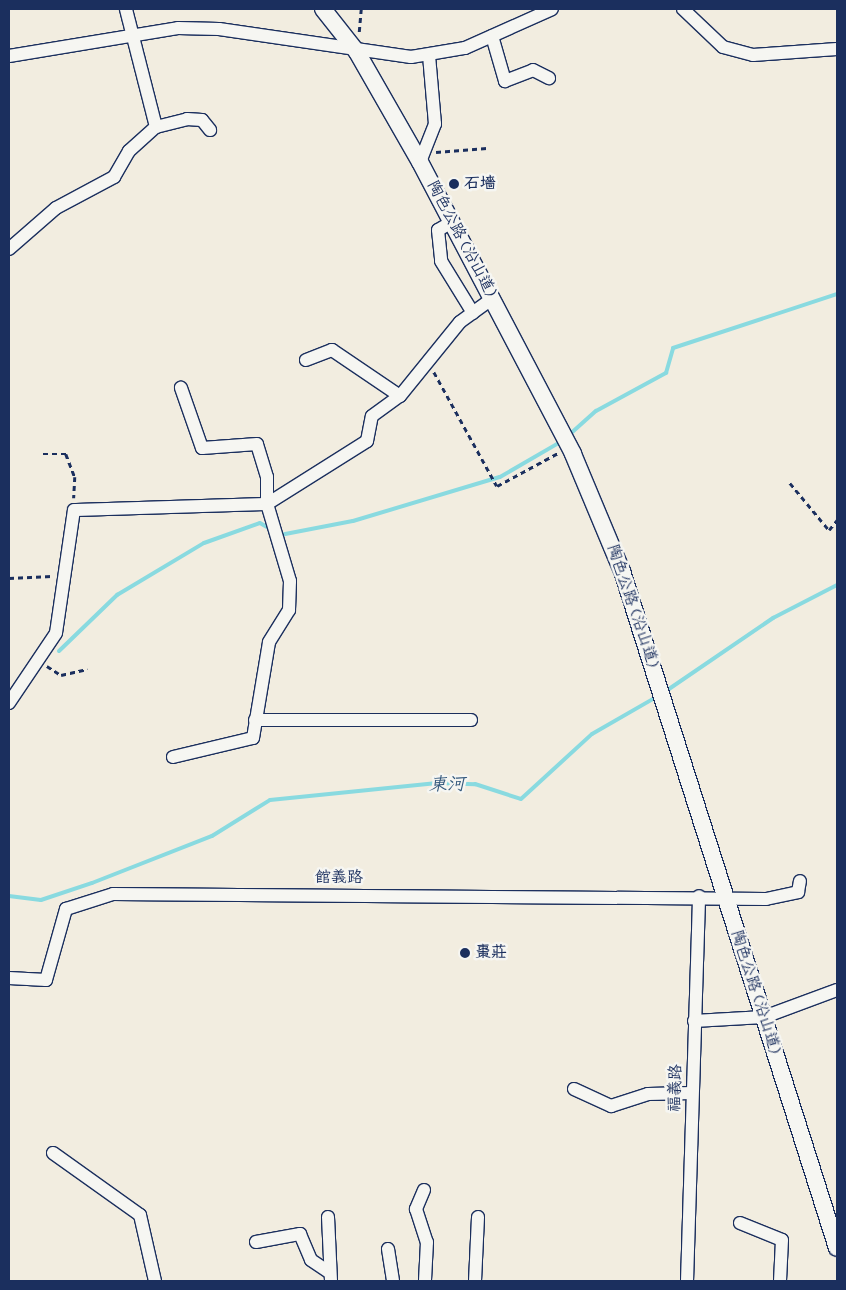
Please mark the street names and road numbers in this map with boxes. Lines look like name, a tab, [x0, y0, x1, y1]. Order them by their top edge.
street label: 陶色公路 (沿山道)	[422, 178, 500, 300]
street label: 陶色公路 (沿山道)	[602, 542, 662, 670]
street label: 館義路	[315, 868, 363, 888]
street label: 陶色公路 (沿山道)	[726, 928, 784, 1056]
street label: 福義路	[666, 1064, 686, 1112]

